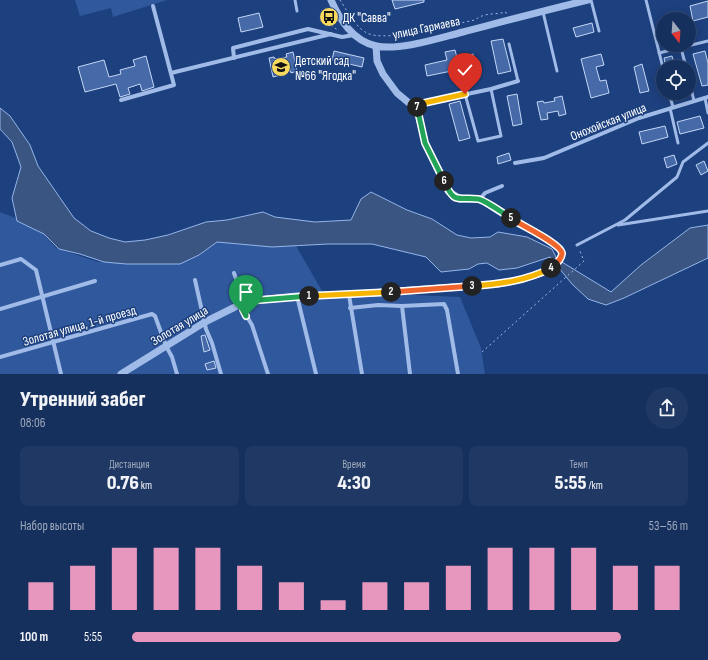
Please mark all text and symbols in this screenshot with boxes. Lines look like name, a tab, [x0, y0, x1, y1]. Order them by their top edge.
bus stop icon: ДК "Савва"	[318, 6, 340, 28]
place label: ДК "Савва"	[343, 10, 391, 26]
north arrow	[656, 12, 696, 52]
map controls	[656, 12, 696, 100]
street label: улица Гармаева	[391, 13, 461, 43]
place label: Детский сад №66 "Ягодка"	[295, 53, 356, 84]
pin	[448, 53, 482, 94]
school or university icon: Детский сад №66 "Ягодка"	[270, 56, 292, 78]
icon: check	[454, 59, 476, 81]
button: locate	[656, 60, 696, 100]
pin: 7	[407, 97, 427, 117]
street label: Онохойская улица	[568, 99, 649, 144]
text: 7	[415, 100, 419, 113]
pin: 6	[434, 171, 454, 191]
text: 6	[441, 174, 447, 187]
pin: 5	[501, 208, 521, 228]
text: 5	[509, 211, 513, 224]
pin: 4	[541, 258, 561, 278]
text: 4	[548, 261, 554, 274]
pin	[229, 275, 263, 316]
pin: 3	[462, 276, 482, 296]
text: 3	[470, 279, 474, 292]
icon: arrive	[235, 281, 257, 303]
pin: 2	[381, 282, 401, 302]
text: 2	[389, 285, 393, 298]
pin: 1	[299, 286, 319, 306]
text: 1	[307, 289, 311, 302]
street label: Золотая улица, 1-й проезд	[21, 302, 138, 350]
street label: Золотая улица	[148, 302, 211, 349]
text: Утренний забег	[20, 386, 145, 413]
button: share	[646, 387, 688, 429]
text: 08:06	[20, 415, 45, 431]
text: Дистанция	[109, 458, 150, 471]
text: Время	[342, 458, 366, 471]
text: Темп	[570, 458, 588, 471]
text: 0.76	[107, 471, 139, 495]
text: 4:30	[337, 471, 371, 495]
text: 5:55	[555, 471, 587, 495]
text: km	[139, 479, 152, 492]
text: /km	[587, 479, 603, 492]
text: Набор высоты	[20, 518, 84, 534]
text: 53–56 m	[649, 518, 688, 534]
text: 100 m	[20, 629, 48, 645]
text: 5:55	[84, 629, 102, 645]

